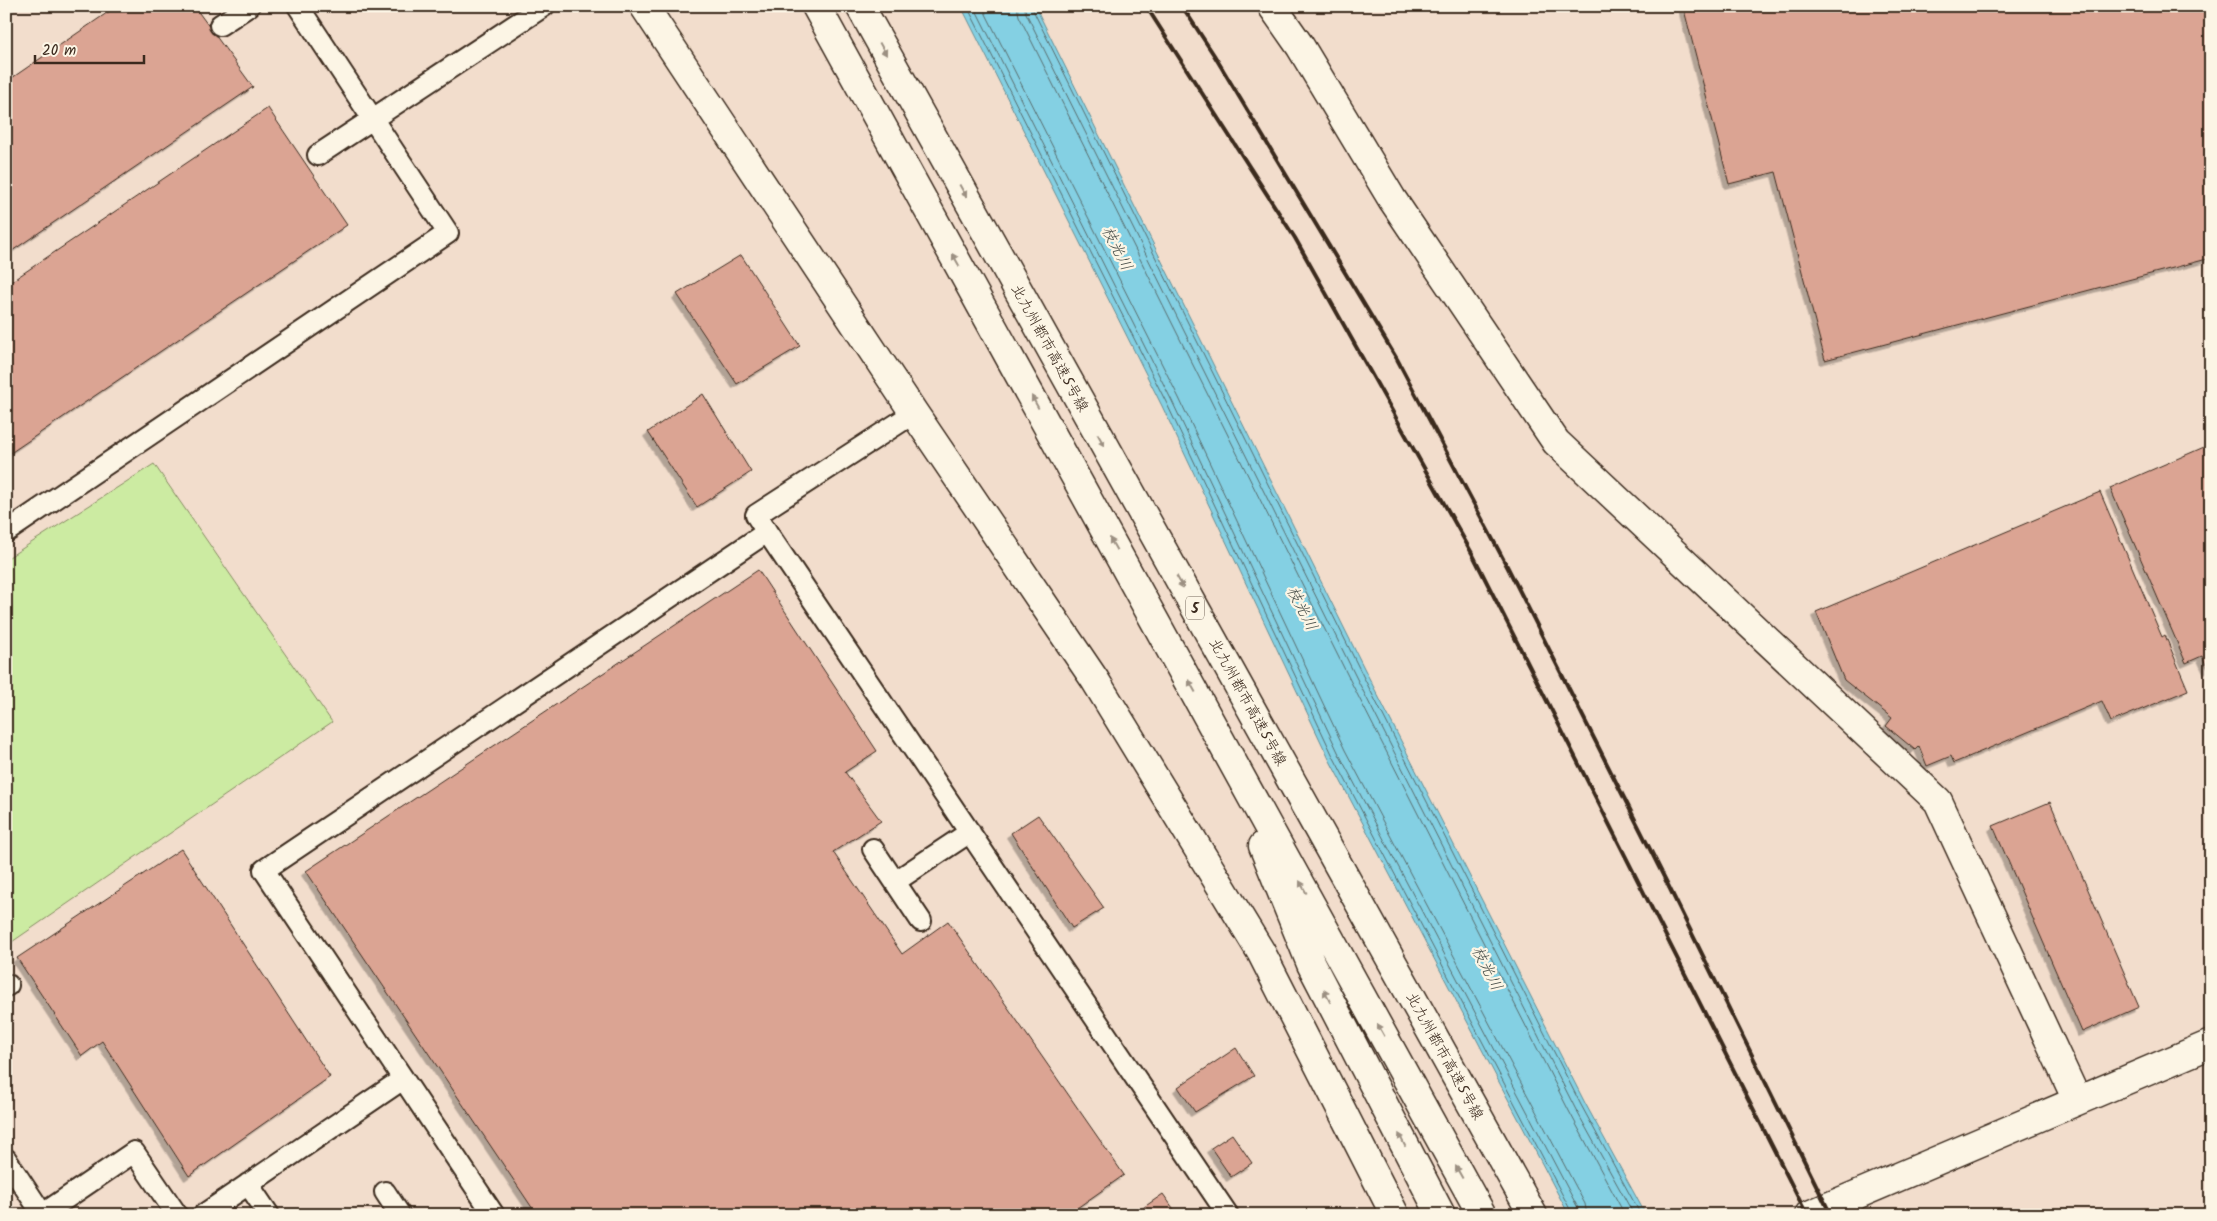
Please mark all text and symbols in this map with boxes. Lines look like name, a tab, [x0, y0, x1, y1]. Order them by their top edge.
scale bar	[35, 32, 144, 64]
text: 20 m	[42, 39, 76, 63]
one-way arrow	[879, 42, 888, 55]
one-way arrow	[958, 184, 967, 197]
water label: 枝光川	[1095, 222, 1139, 276]
one-way arrow	[952, 252, 960, 267]
street label: 北九州都市高速5号線	[1004, 280, 1094, 417]
one-way arrow	[1031, 395, 1039, 409]
one-way arrow	[1097, 433, 1106, 446]
one-way arrow	[1109, 538, 1118, 551]
one-way arrow	[1176, 575, 1185, 588]
water label: 枝光川	[1280, 582, 1324, 636]
road number: 5	[1186, 596, 1204, 620]
street label: 北九州都市高速5号線	[1202, 634, 1292, 771]
one-way arrow	[1188, 679, 1196, 694]
one-way arrow	[1298, 881, 1307, 894]
water label: 枝光川	[1465, 942, 1509, 996]
street label: 北九州都市高速5号線	[1399, 988, 1489, 1125]
one-way arrow	[1323, 989, 1331, 1003]
one-way arrow	[1377, 1022, 1385, 1037]
one-way arrow	[1398, 1133, 1406, 1148]
one-way arrow	[1455, 1165, 1463, 1179]

